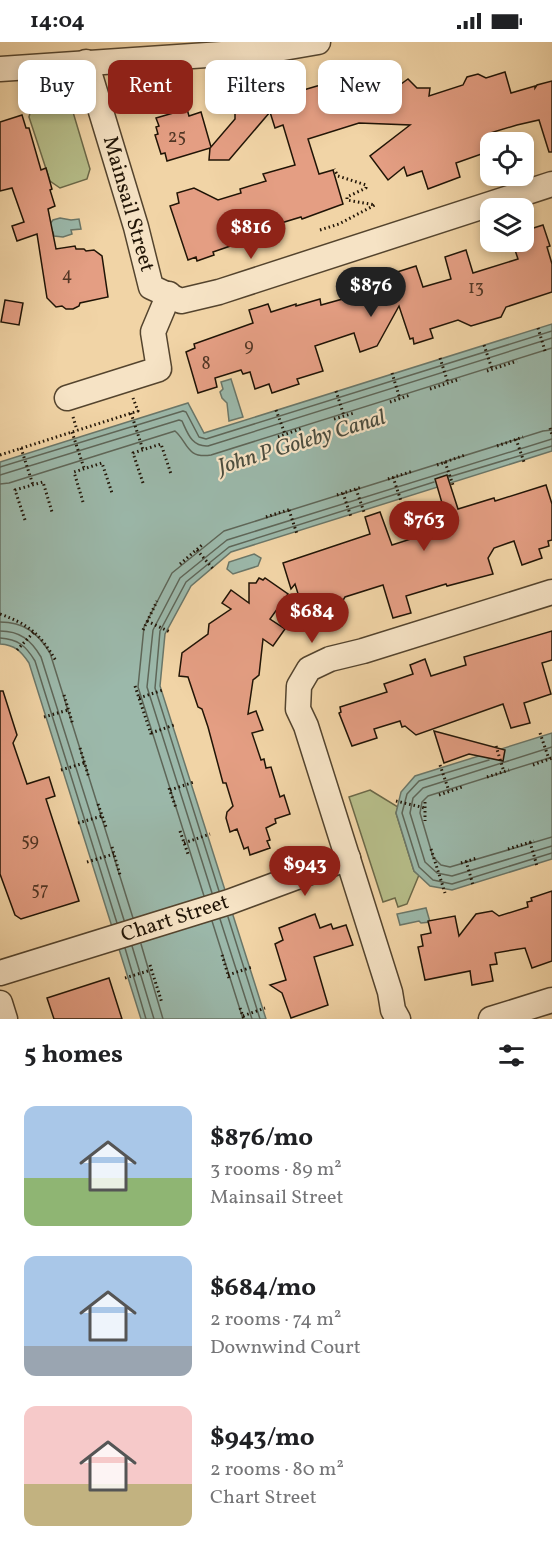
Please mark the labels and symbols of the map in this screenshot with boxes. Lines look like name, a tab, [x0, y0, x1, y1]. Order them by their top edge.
house number: 25	[168, 125, 186, 150]
street label: Mainsail Street	[95, 133, 161, 275]
pin: $816	[215, 209, 287, 260]
house number: 4	[62, 263, 72, 288]
pin: $876	[335, 267, 407, 318]
house number: 13	[468, 276, 484, 301]
house number: 9	[244, 334, 254, 359]
house number: 8	[201, 352, 211, 377]
water label: John P Goleby Canal	[212, 403, 390, 484]
pin: $763	[388, 501, 460, 552]
pin: $684	[276, 593, 348, 644]
house number: 59	[21, 829, 39, 854]
pin: $943	[269, 846, 341, 897]
house number: 57	[31, 878, 49, 903]
street label: Chart Street	[117, 888, 233, 950]

